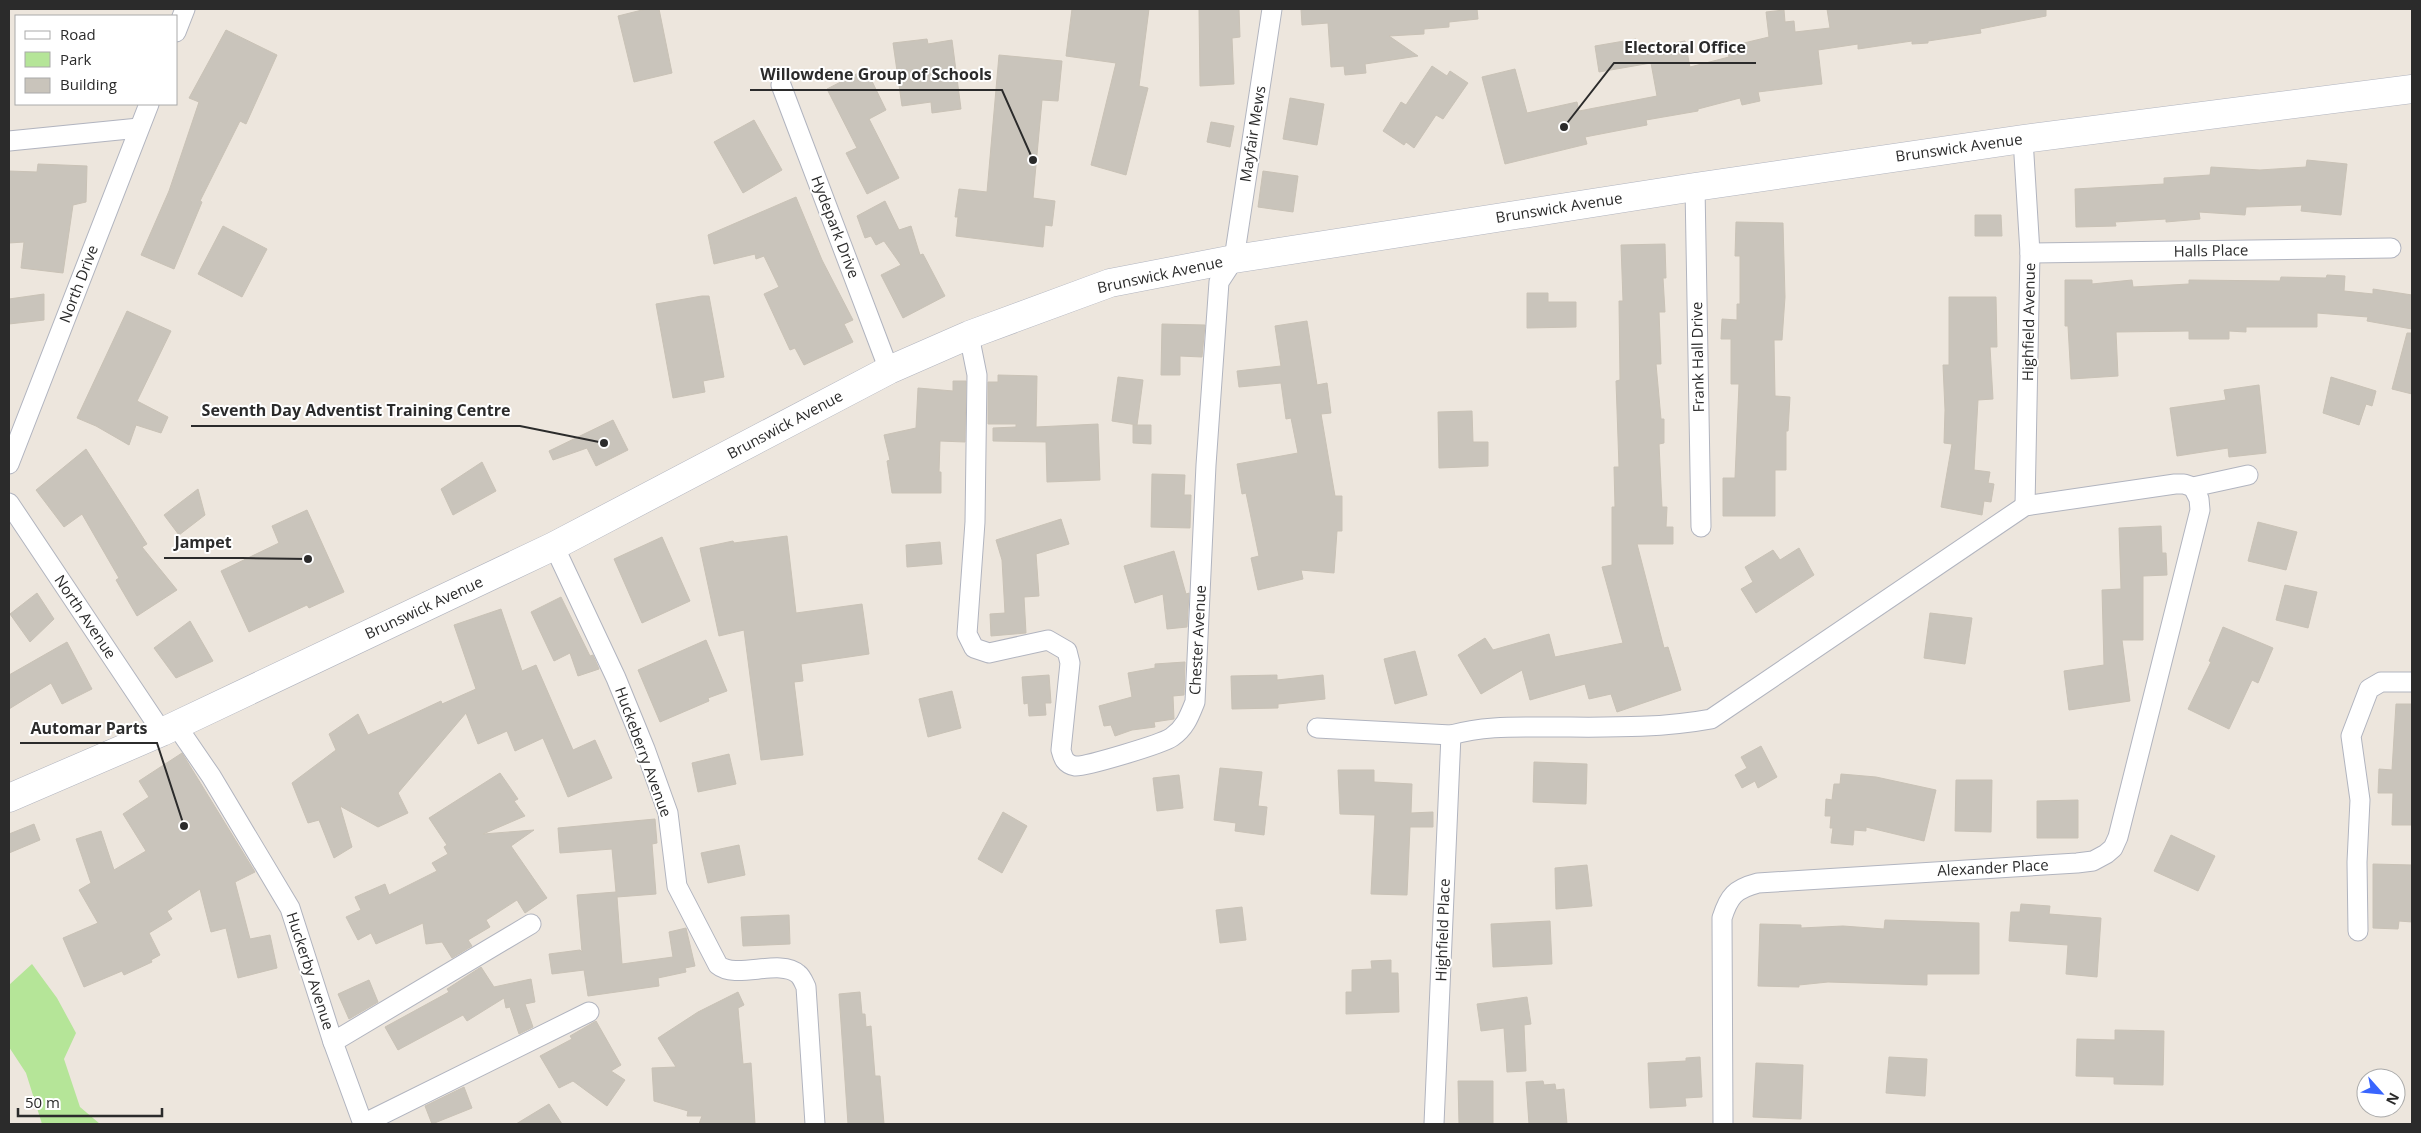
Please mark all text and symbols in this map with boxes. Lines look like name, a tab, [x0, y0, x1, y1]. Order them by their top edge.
legend	[15, 15, 178, 105]
text: Road	[60, 24, 96, 44]
callout: Electoral Office	[1614, 32, 1756, 63]
text: Electoral Office	[1624, 36, 1746, 58]
text: Park	[60, 49, 91, 69]
callout: Willowdene Group of Schools	[750, 59, 1002, 90]
text: Willowdene Group of Schools	[760, 63, 992, 85]
text: Building	[60, 74, 117, 94]
street label: Mayfair Mews	[1235, 84, 1269, 183]
street label: Brunswick Avenue	[1894, 128, 2024, 166]
street label: Hydepark Drive	[807, 172, 865, 281]
street label: Brunswick Avenue	[1494, 187, 1624, 227]
street label: Halls Place	[2173, 239, 2249, 261]
street label: North Drive	[54, 242, 102, 325]
street label: Brunswick Avenue	[1095, 251, 1224, 297]
street label: Highfield Avenue	[2017, 263, 2039, 381]
street label: Frank Hall Drive	[1686, 301, 1708, 413]
street label: Brunswick Avenue	[723, 385, 846, 463]
callout: Seventh Day Adventist Training Centre	[191, 395, 520, 426]
text: Seventh Day Adventist Training Centre	[202, 399, 510, 421]
callout: Jampet	[164, 527, 242, 558]
text: Jampet	[172, 531, 232, 553]
street label: North Avenue	[50, 571, 121, 662]
street label: Brunswick Avenue	[361, 571, 486, 643]
street label: Chester Avenue	[1184, 584, 1210, 696]
street label: Huckeberry Avenue	[611, 684, 677, 820]
callout: Automar Parts	[20, 712, 157, 743]
text: Automar Parts	[30, 717, 148, 739]
street label: Alexander Place	[1937, 854, 2049, 880]
street label: Highfield Place	[1430, 878, 1454, 982]
street label: Huckerby Avenue	[282, 909, 339, 1032]
north arrow	[2356, 1068, 2406, 1118]
scale bar	[18, 1086, 161, 1118]
text: N	[2382, 1090, 2404, 1109]
text: 50 m	[25, 1092, 60, 1112]

